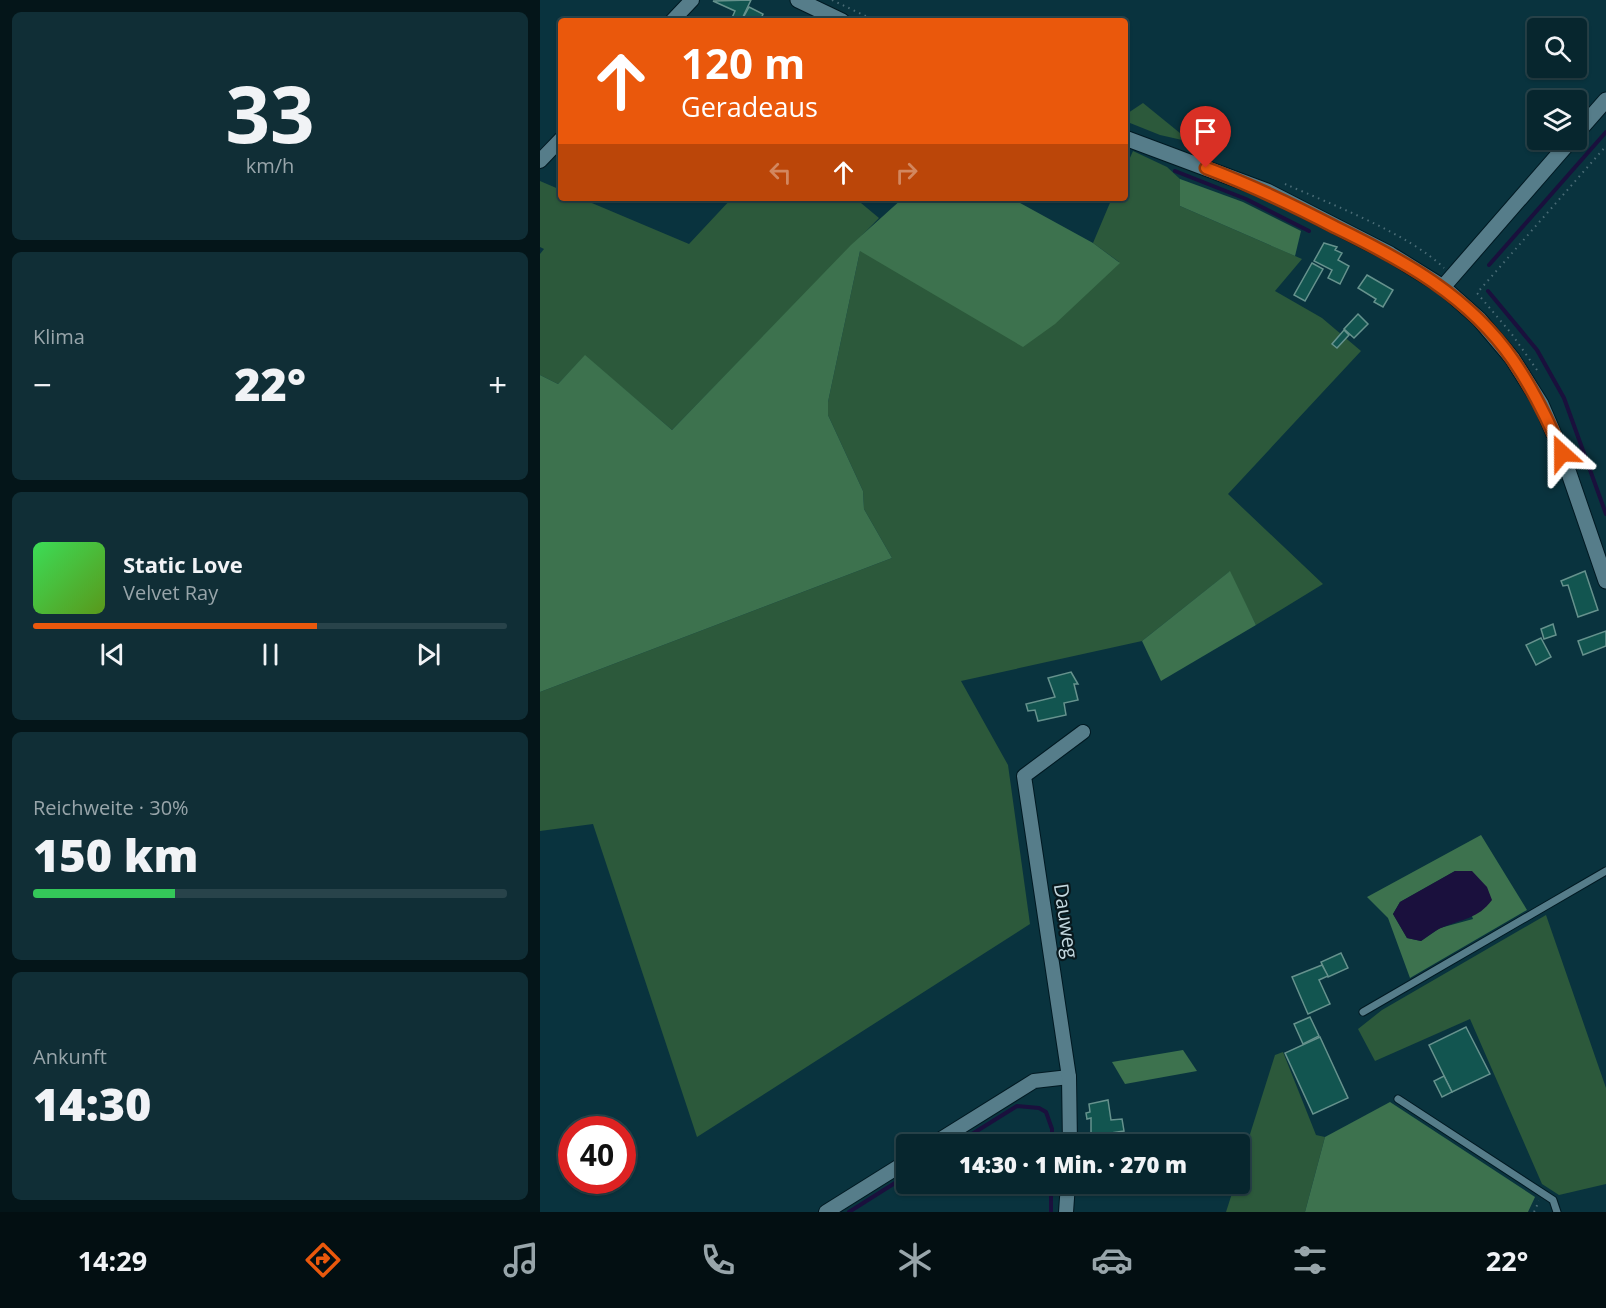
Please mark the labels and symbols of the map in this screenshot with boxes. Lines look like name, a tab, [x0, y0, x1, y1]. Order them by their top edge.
pin	[1180, 106, 1231, 168]
position arrow	[1530, 421, 1594, 485]
street label: Dauweg	[1048, 882, 1085, 960]
speed limit sign: 40	[558, 1116, 636, 1194]

